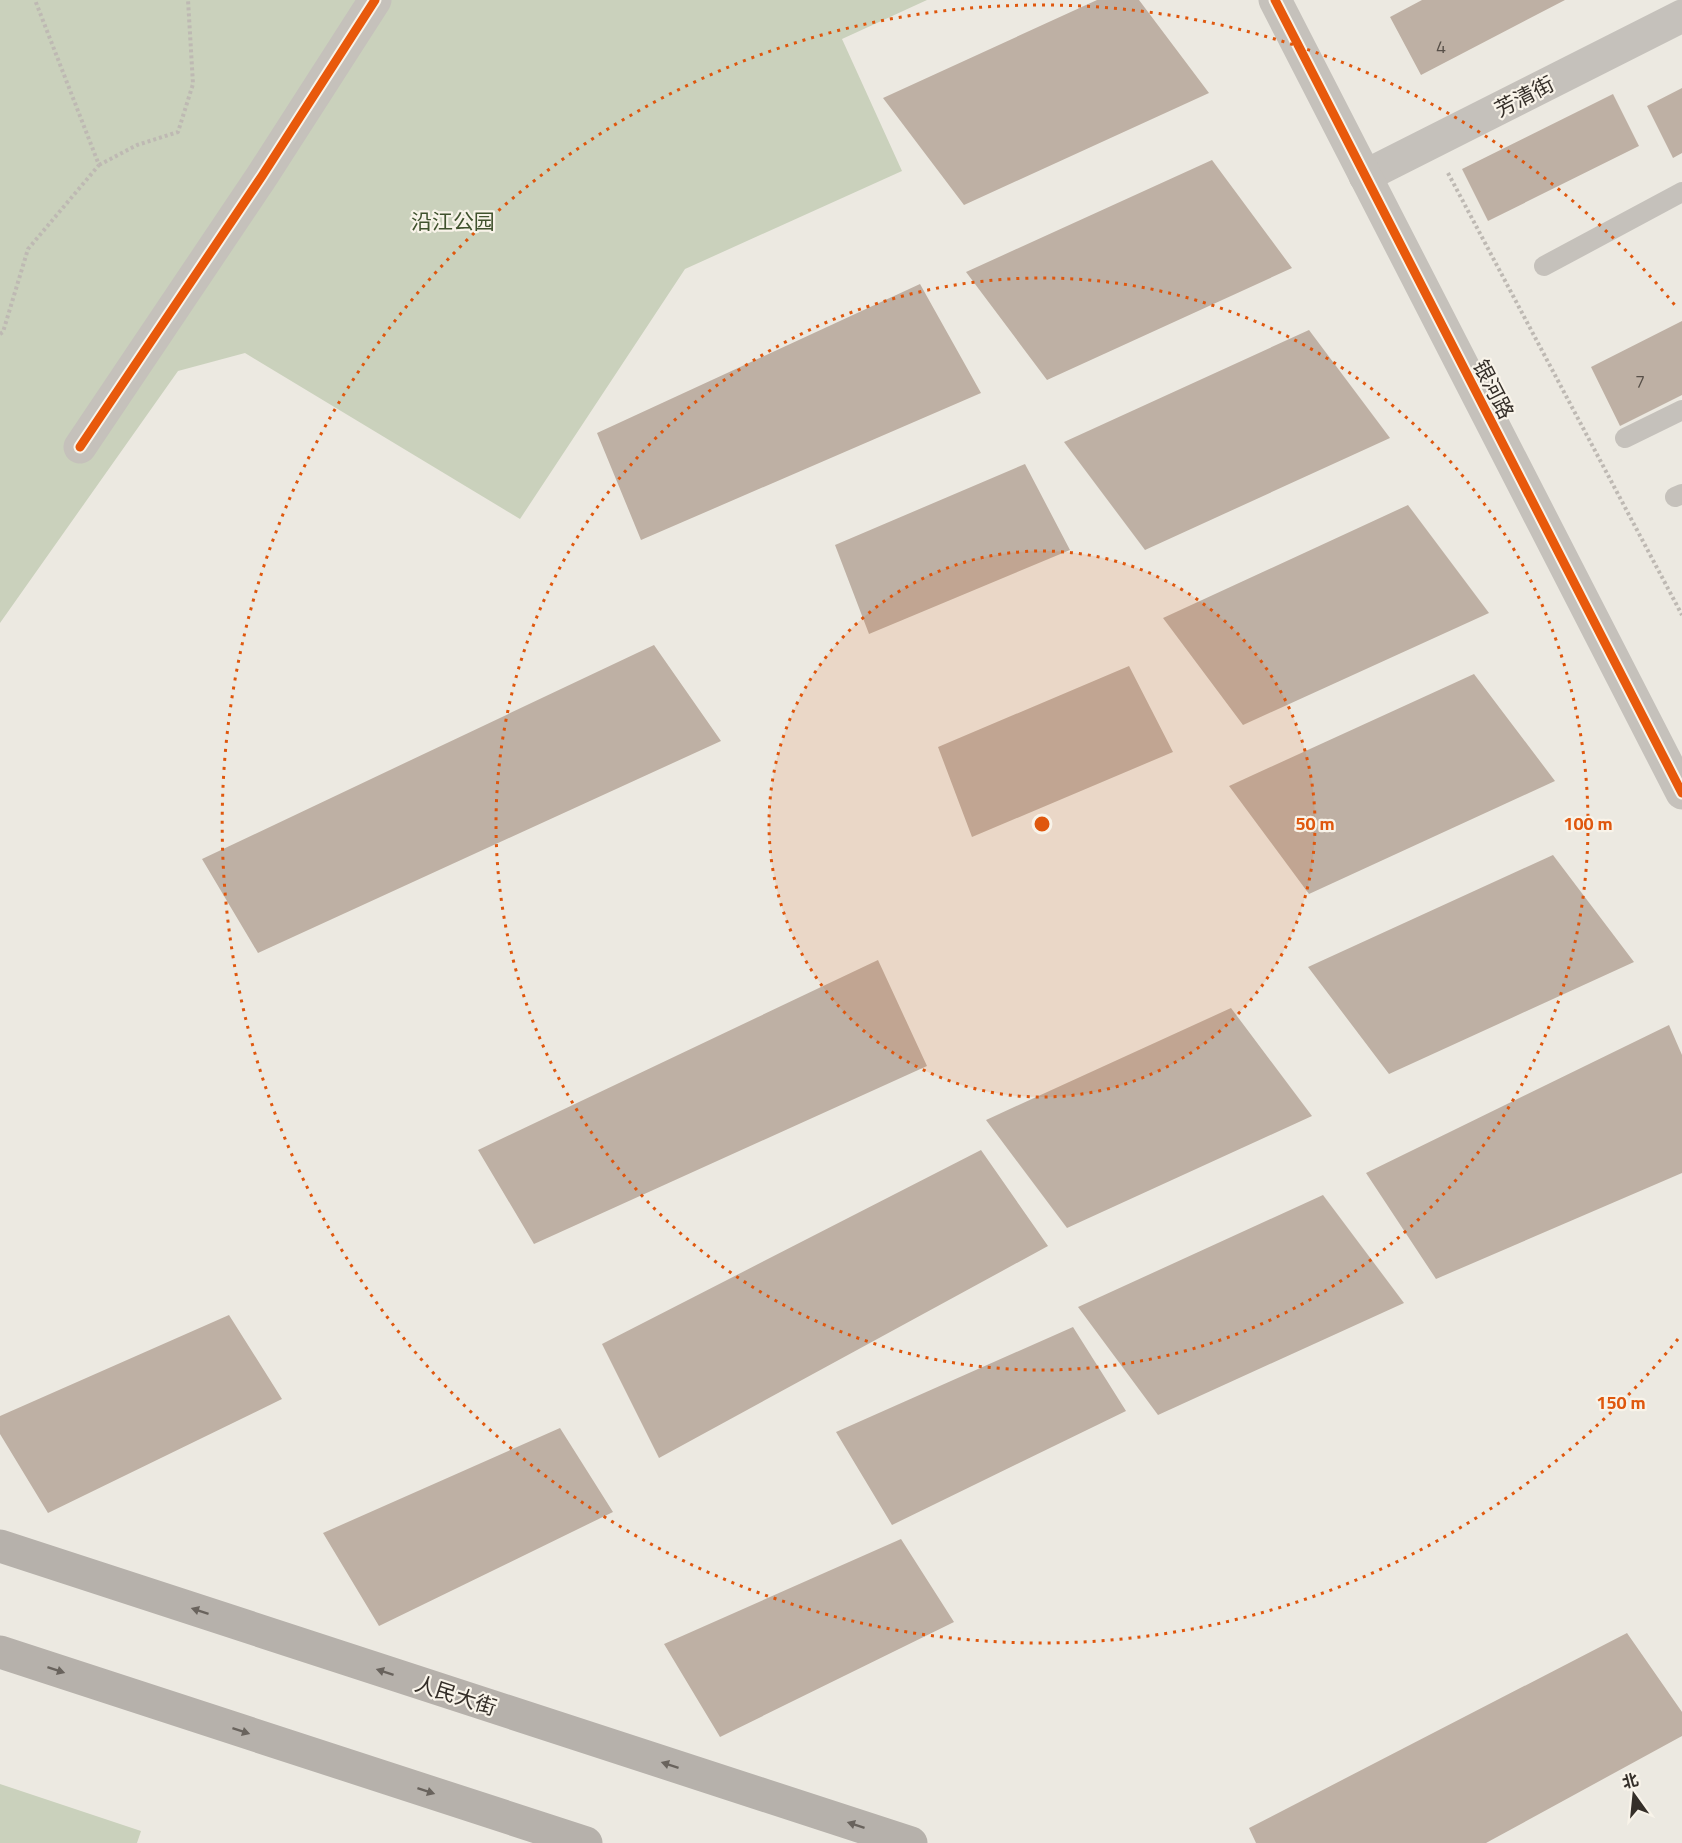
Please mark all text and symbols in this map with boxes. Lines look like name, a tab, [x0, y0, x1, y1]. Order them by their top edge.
house number: 4	[1436, 33, 1446, 60]
street label: 芳清街	[1489, 67, 1559, 125]
park label: 沿江公园	[411, 205, 495, 237]
street label: 银河路	[1465, 354, 1523, 424]
house number: 7	[1635, 368, 1645, 395]
text: 50 m	[1295, 810, 1335, 837]
text: 100 m	[1563, 810, 1613, 837]
centre of rings	[1032, 814, 1052, 834]
text: 150 m	[1596, 1389, 1646, 1416]
one-way arrow	[191, 1606, 209, 1616]
one-way arrow	[47, 1666, 65, 1675]
one-way arrow	[376, 1666, 394, 1676]
street label: 人民大街	[411, 1667, 501, 1723]
one-way arrow	[232, 1726, 250, 1736]
one-way arrow	[661, 1759, 679, 1769]
north arrow	[1604, 1765, 1664, 1825]
text: 北	[1619, 1767, 1641, 1794]
one-way arrow	[417, 1787, 435, 1796]
one-way arrow	[847, 1820, 865, 1829]

